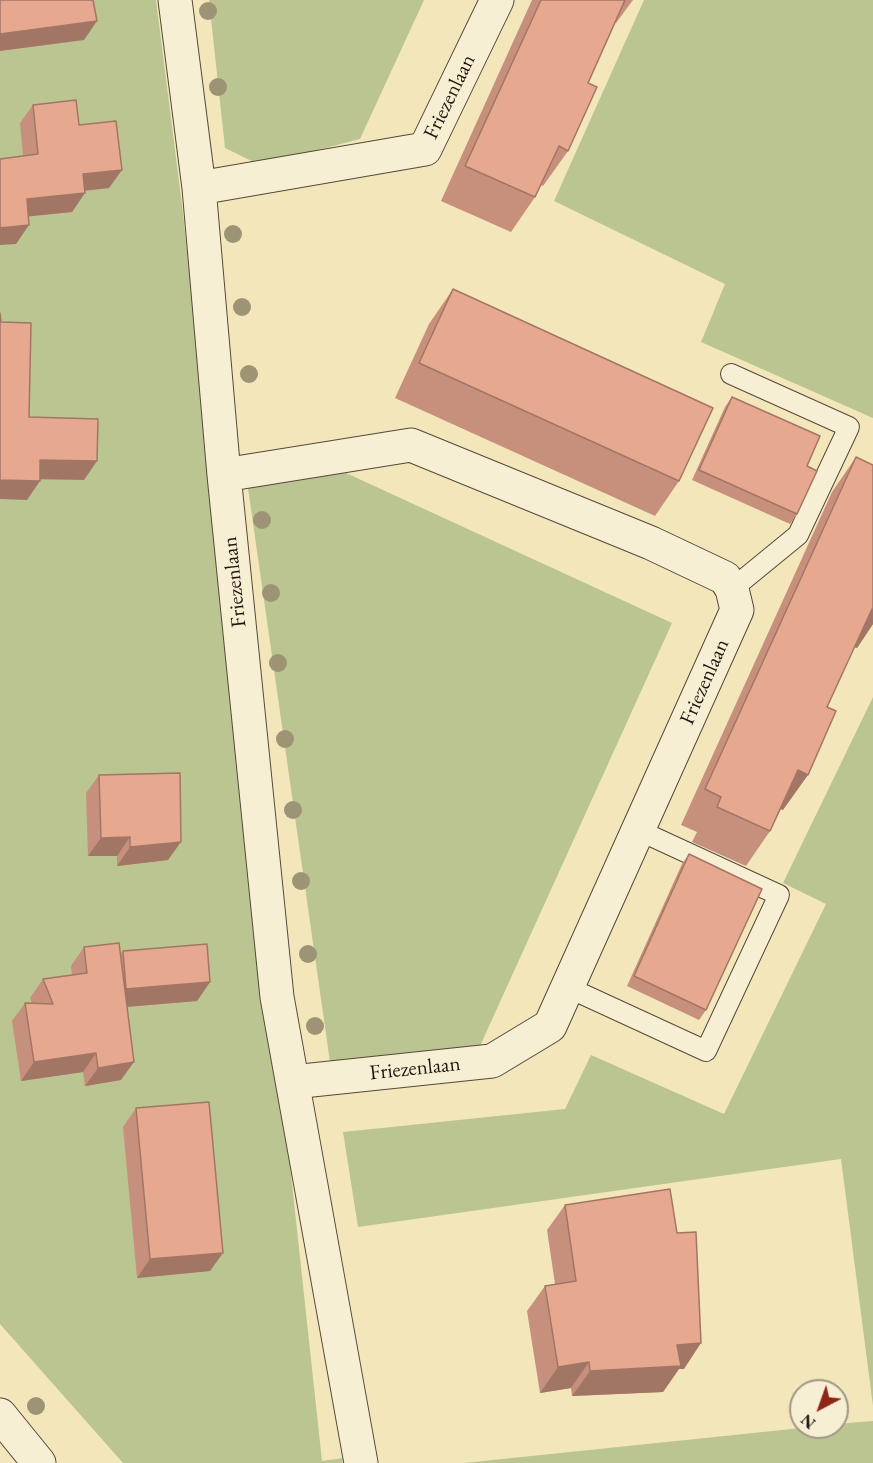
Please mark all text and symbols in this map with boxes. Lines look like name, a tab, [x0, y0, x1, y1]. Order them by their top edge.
street label: Friezenlaan	[419, 50, 481, 144]
street label: Friezenlaan	[218, 535, 252, 629]
street label: Friezenlaan	[675, 635, 735, 729]
street label: Friezenlaan	[368, 1052, 462, 1086]
north arrow	[789, 1379, 849, 1439]
text: N	[796, 1409, 820, 1434]

